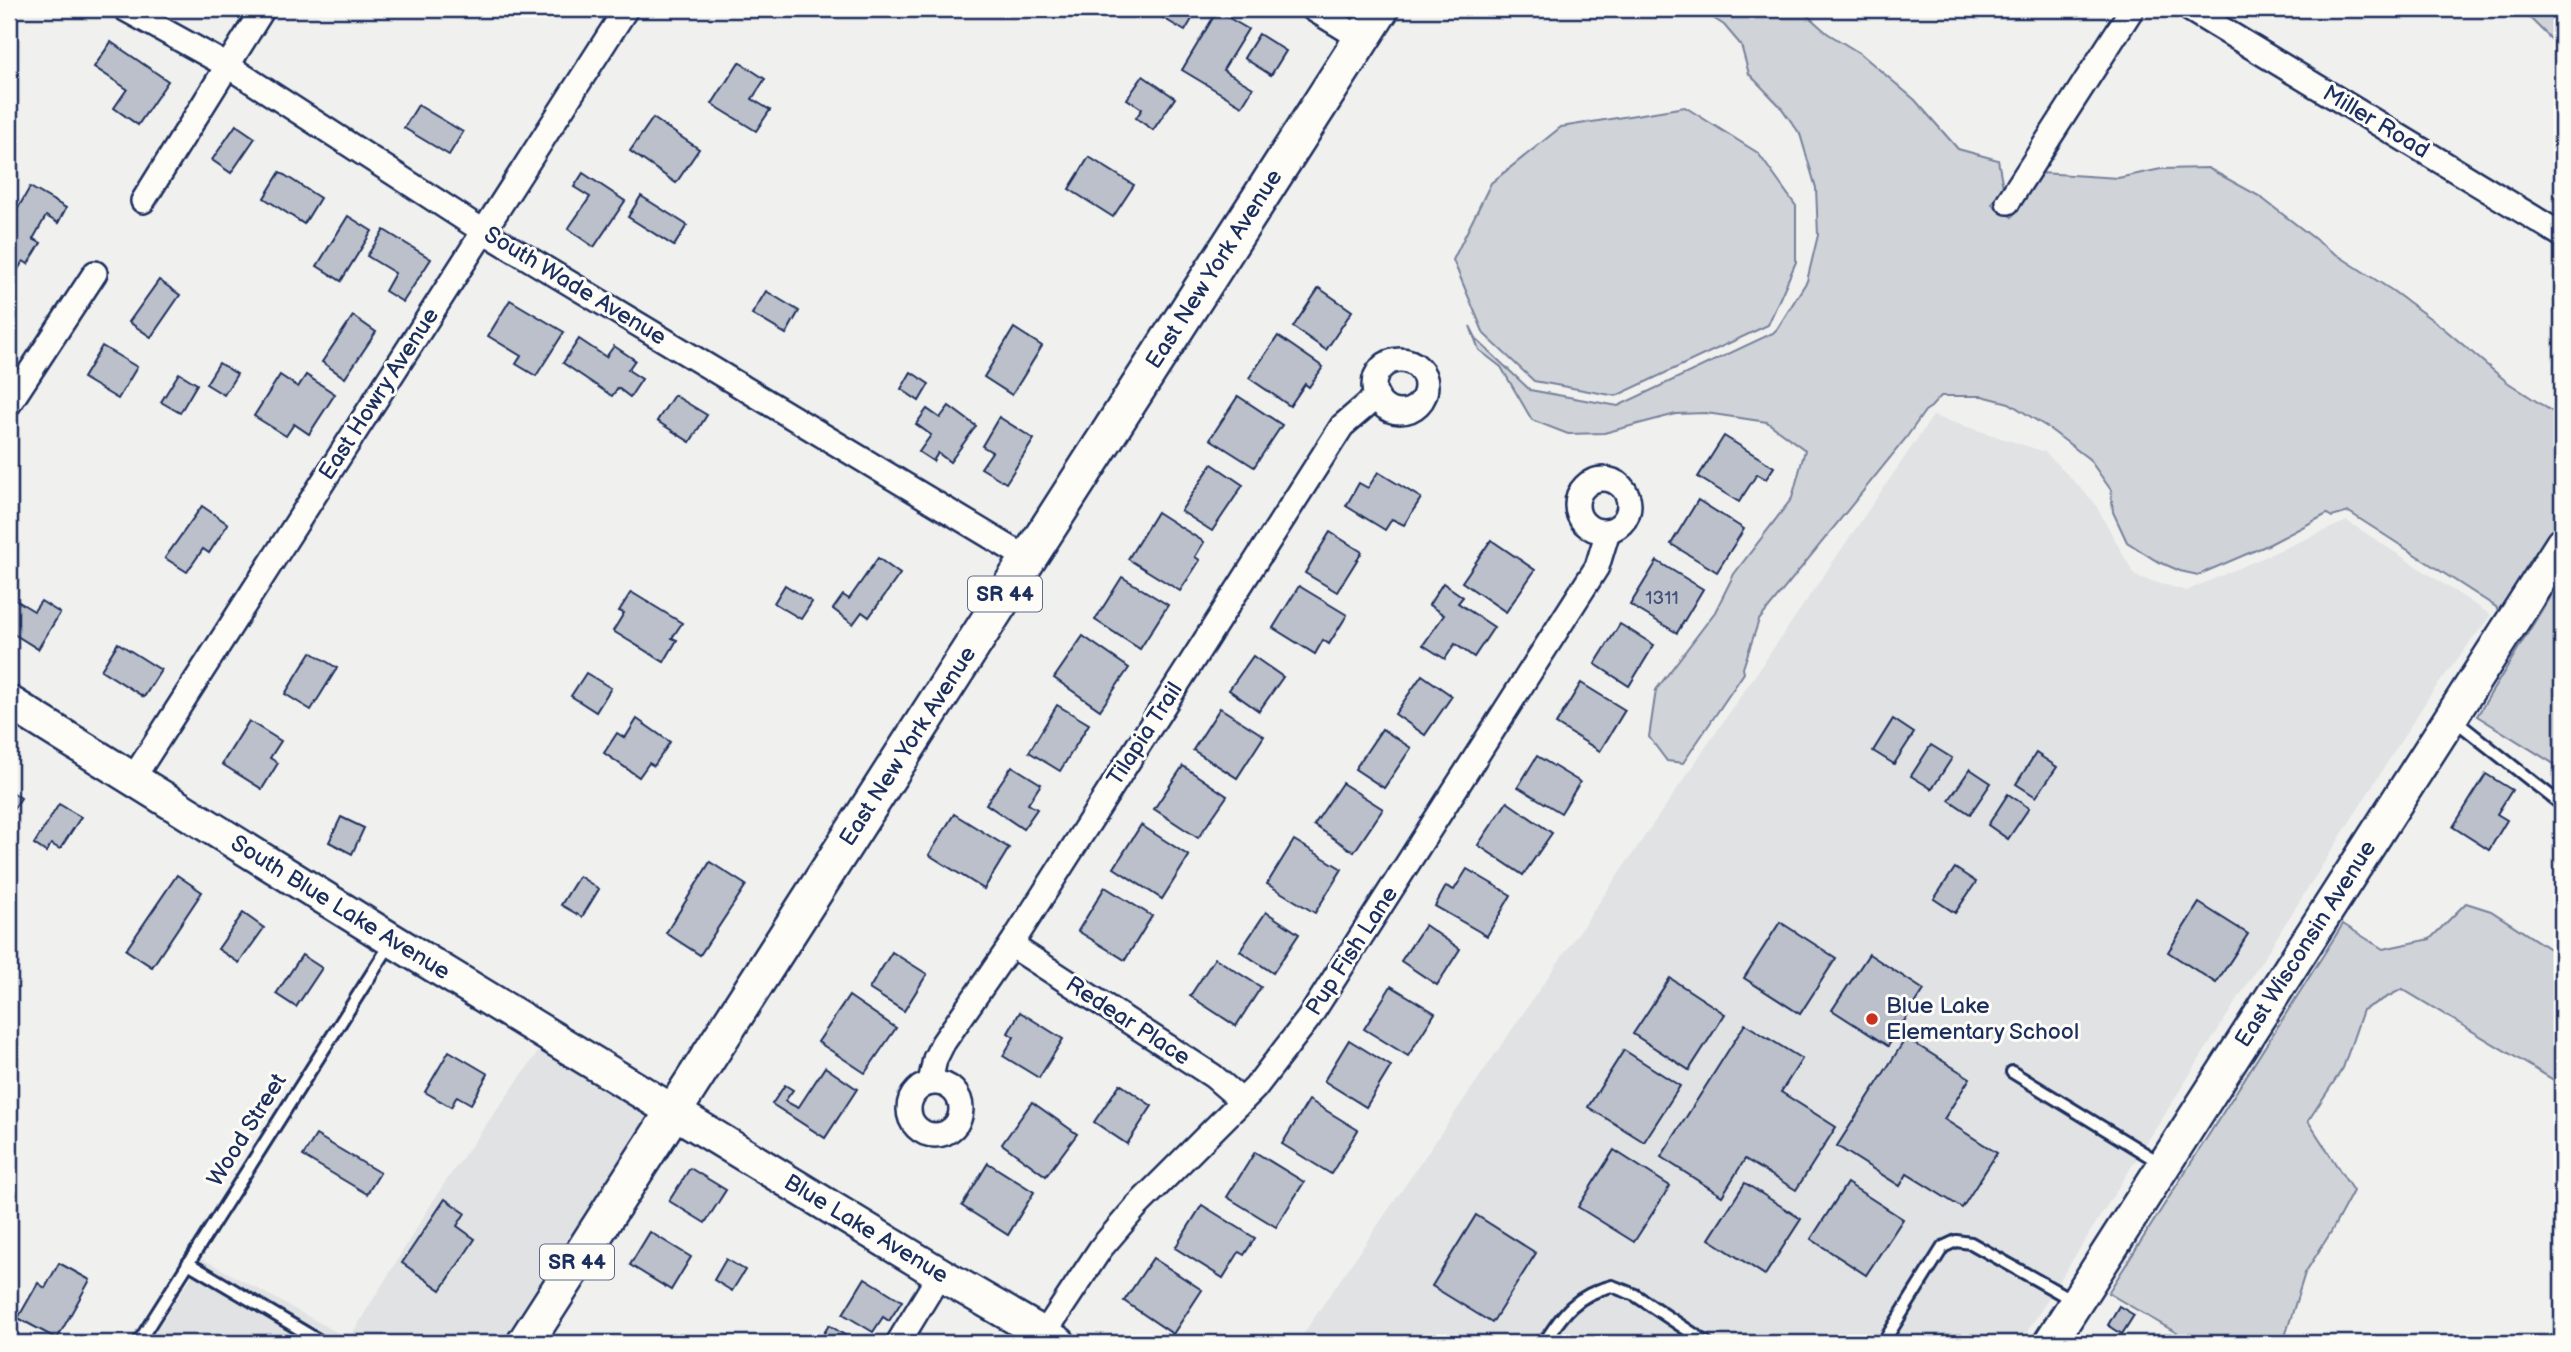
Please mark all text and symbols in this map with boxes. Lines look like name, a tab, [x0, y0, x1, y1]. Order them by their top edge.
street label: Miller Road	[2318, 79, 2434, 165]
street label: East New York Avenue	[1140, 164, 1288, 374]
street label: South Wade Avenue	[479, 221, 671, 351]
street label: East Howry Avenue	[313, 303, 445, 485]
road number: SR 44	[968, 576, 1042, 612]
house number: 1311	[1645, 587, 1679, 610]
street label: East New York Avenue	[834, 641, 982, 851]
street label: Tilapia Trail	[1101, 677, 1189, 791]
street label: South Blue Lake Avenue	[226, 829, 455, 986]
street label: East Wisconsin Avenue	[2229, 835, 2382, 1053]
street label: Pup Fish Lane	[1300, 881, 1404, 1021]
street label: Redear Place	[1061, 970, 1195, 1072]
place label: Blue Lake Elementary School	[1886, 992, 2079, 1046]
marker: Blue Lake Elementary School	[1864, 1011, 1880, 1027]
street label: Wood Street	[201, 1068, 293, 1192]
street label: Blue Lake Avenue	[779, 1168, 953, 1290]
road number: SR 44	[540, 1244, 614, 1280]

